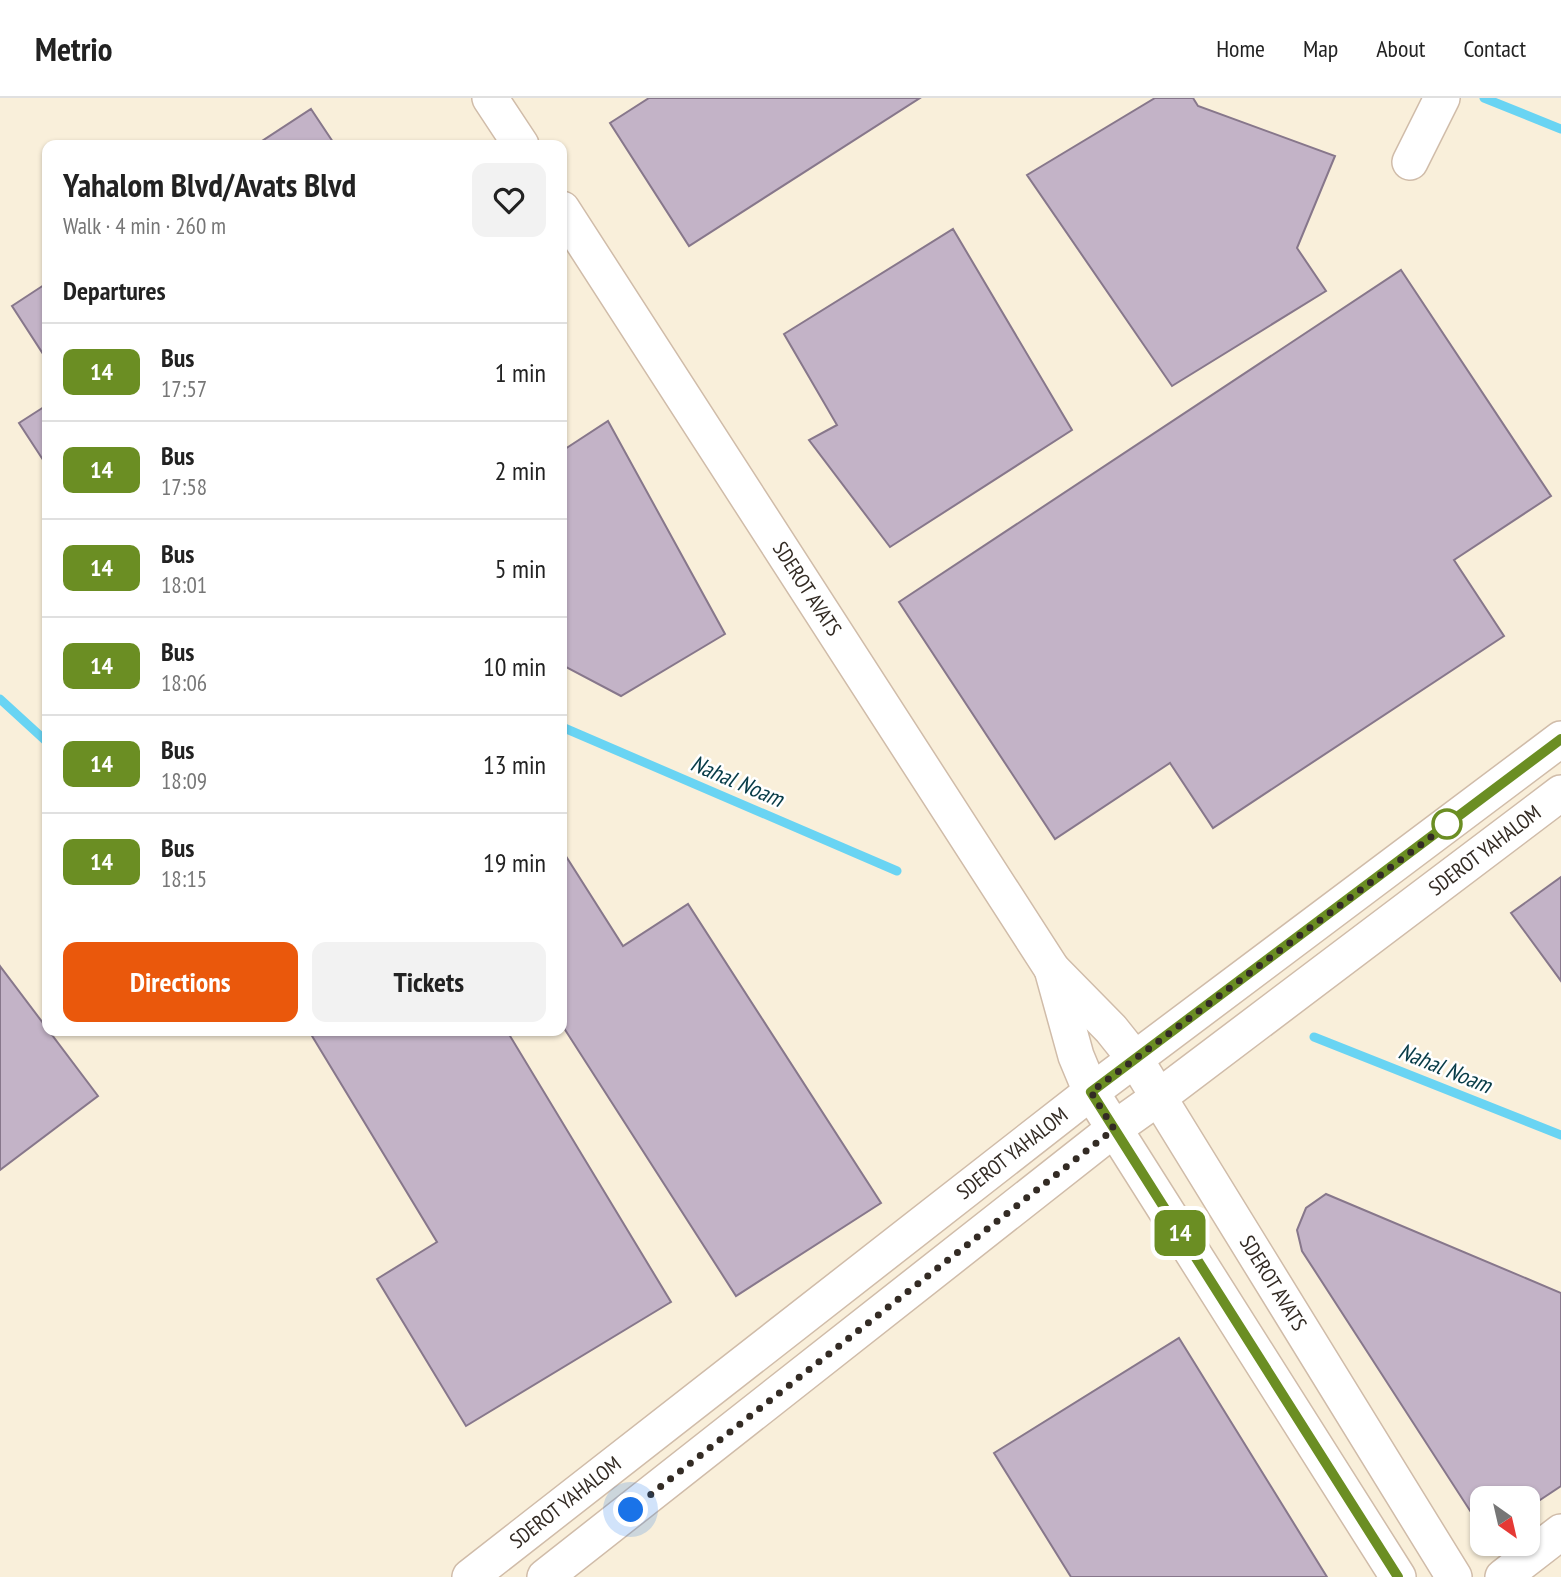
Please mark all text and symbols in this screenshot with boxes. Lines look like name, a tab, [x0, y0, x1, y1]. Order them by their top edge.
text: Metrio	[35, 27, 112, 70]
text: Home	[1216, 33, 1265, 64]
text: Map	[1303, 33, 1338, 64]
text: About	[1376, 33, 1425, 64]
text: Contact	[1463, 33, 1526, 64]
text: Yahalom Blvd/Avats Blvd	[63, 163, 356, 206]
button: heart	[472, 163, 546, 237]
text: Walk · 4 min · 260 m	[63, 211, 226, 240]
text: Departures	[63, 274, 166, 307]
text: Bus	[161, 341, 194, 374]
text: 14	[90, 356, 113, 387]
text: 1 min	[495, 356, 546, 389]
text: 17:57	[161, 374, 207, 403]
text: Bus	[161, 439, 194, 472]
text: 14	[90, 454, 113, 485]
text: 2 min	[495, 454, 546, 487]
text: 17:58	[161, 472, 207, 501]
street label: SDEROT AVATS	[767, 536, 848, 641]
text: Bus	[161, 537, 194, 570]
text: 14	[90, 552, 113, 583]
text: 5 min	[495, 552, 546, 585]
text: 18:01	[161, 570, 207, 599]
text: Bus	[161, 635, 194, 668]
text: 14	[90, 650, 113, 681]
text: 10 min	[483, 650, 546, 683]
text: 18:06	[161, 668, 207, 697]
text: Bus	[161, 733, 194, 766]
text: 14	[90, 748, 113, 779]
text: 13 min	[483, 748, 546, 781]
water label: Nahal Noam	[687, 748, 790, 814]
text: 18:09	[161, 766, 207, 795]
street label: SDEROT YAHALOM	[1423, 799, 1546, 901]
unlabelled marker	[1432, 809, 1462, 839]
text: Bus	[161, 831, 194, 864]
text: 14	[90, 846, 113, 877]
text: 19 min	[483, 846, 546, 879]
text: 18:15	[161, 864, 207, 893]
button: Directions	[63, 942, 298, 1022]
button: Tickets	[312, 942, 546, 1022]
water label: Nahal Noam	[1394, 1036, 1498, 1100]
street label: SDEROT YAHALOM	[951, 1101, 1073, 1205]
line badge: 14	[1148, 1210, 1212, 1256]
text: 14	[1169, 1217, 1191, 1248]
street label: SDEROT AVATS	[1234, 1230, 1313, 1336]
street label: SDEROT YAHALOM	[504, 1450, 626, 1554]
north arrow	[1470, 1486, 1540, 1556]
map controls	[1470, 1486, 1540, 1556]
your location	[613, 1492, 648, 1527]

